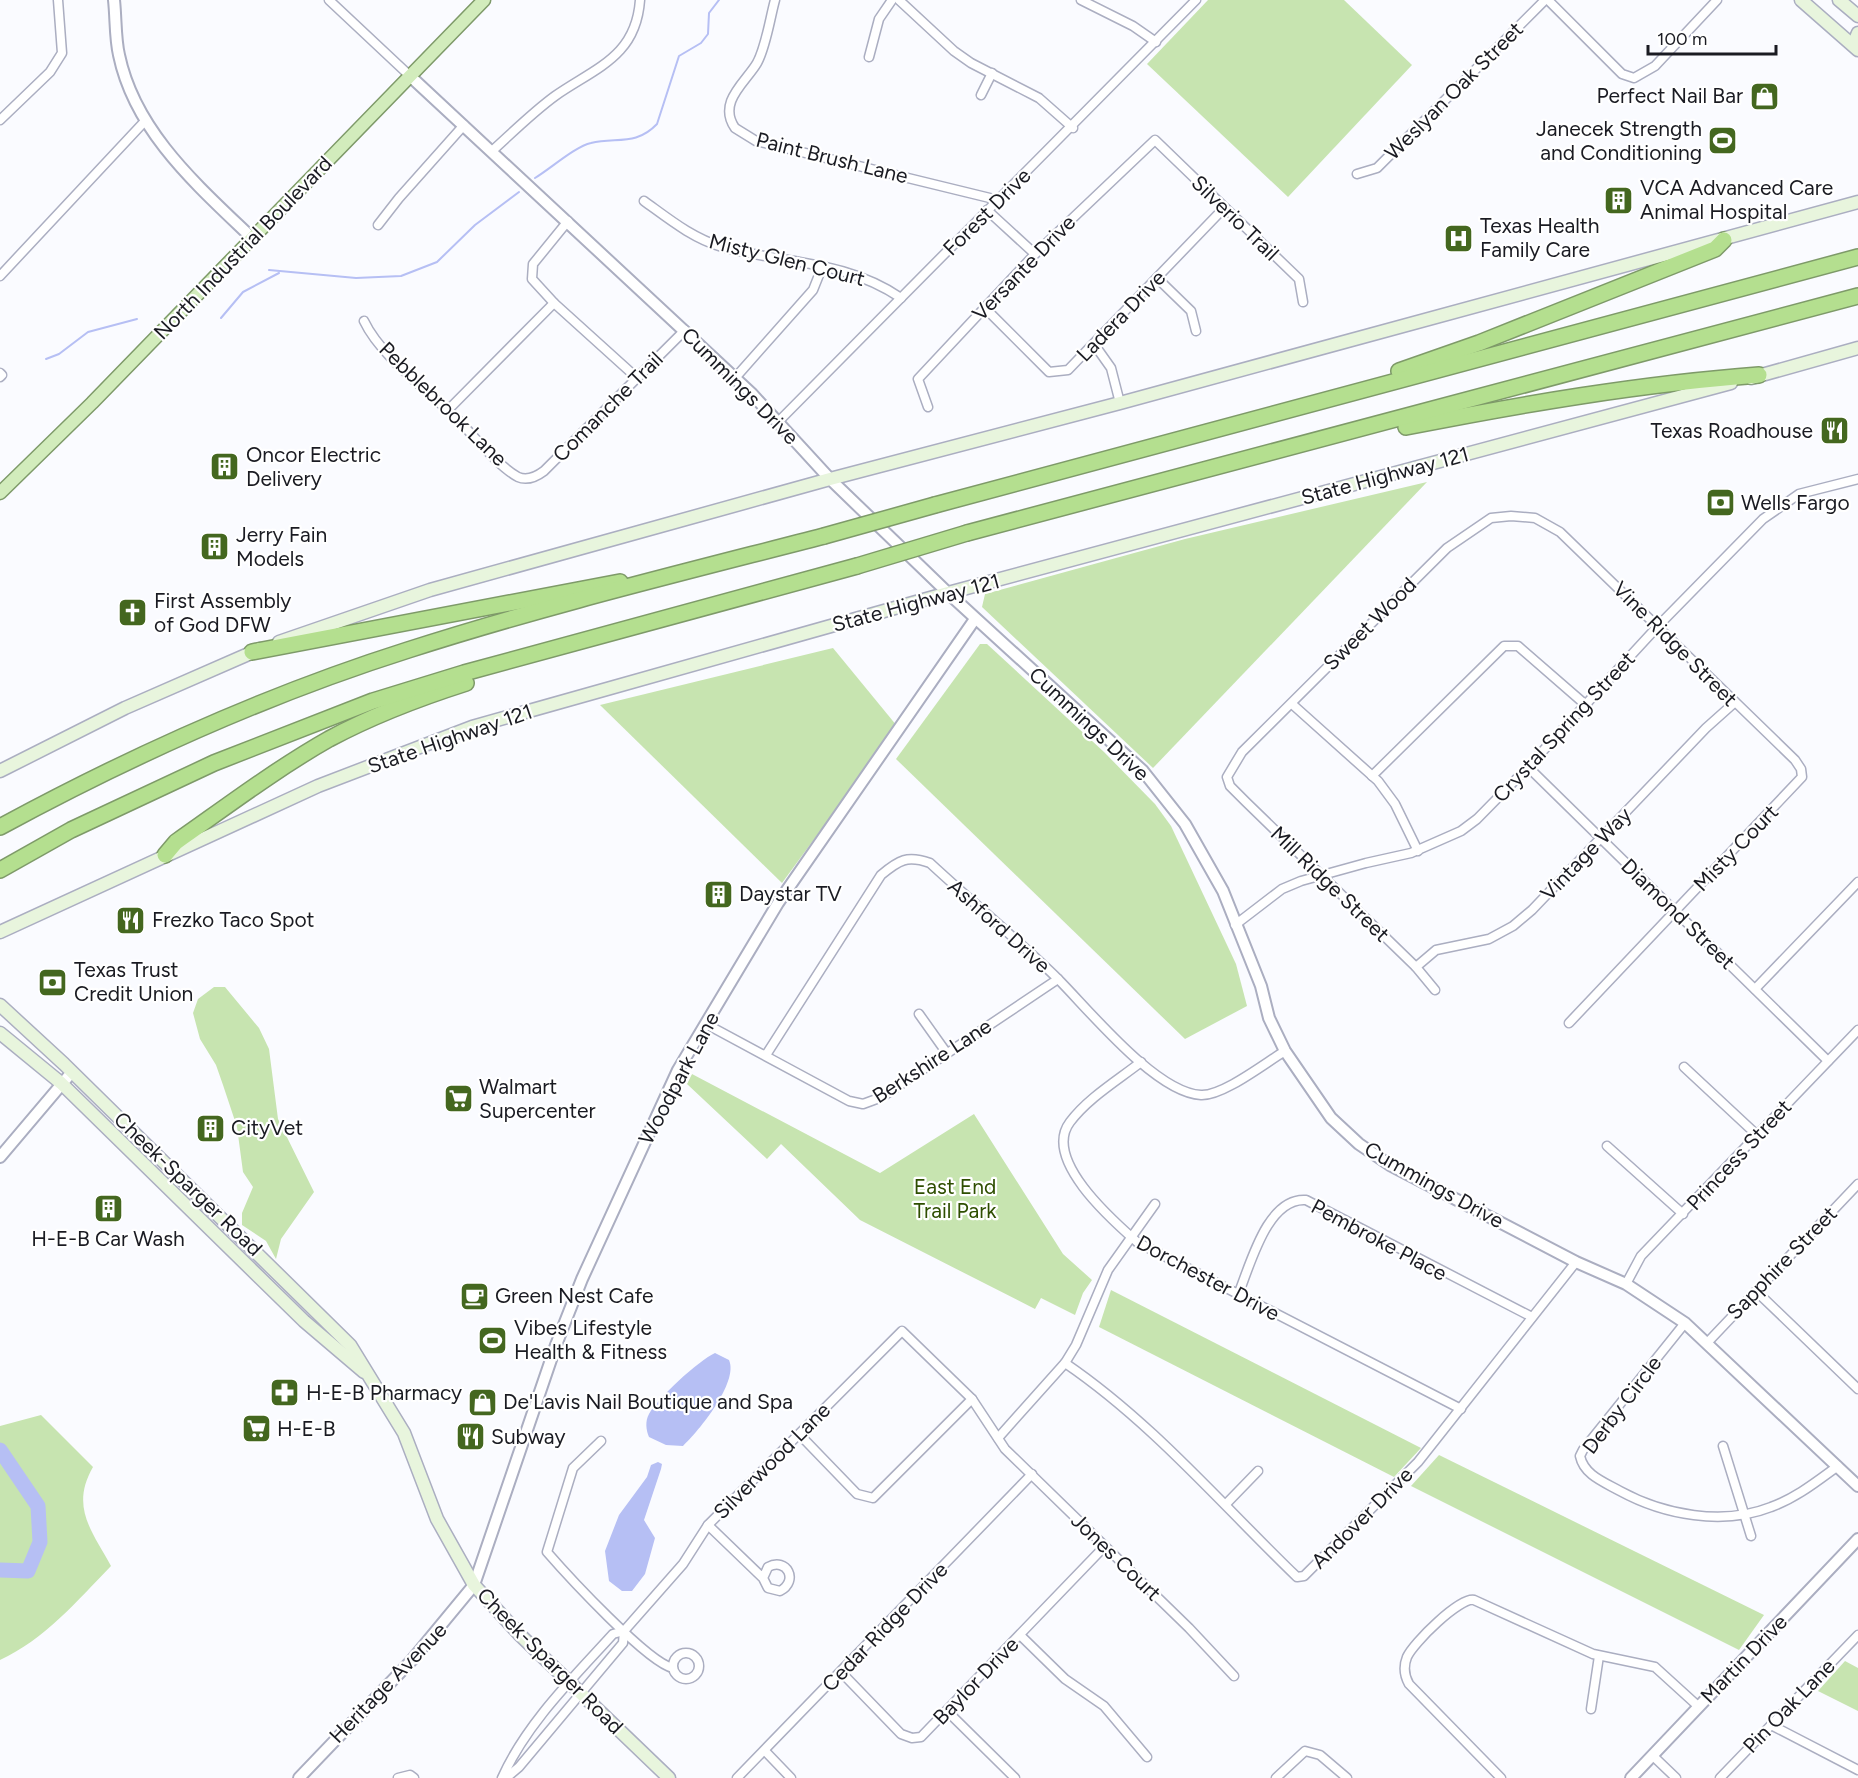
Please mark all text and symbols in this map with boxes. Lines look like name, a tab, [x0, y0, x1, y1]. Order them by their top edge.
street label: Weslyan Oak Street	[1379, 16, 1528, 165]
scale bar	[1648, 18, 1776, 56]
text: 100 m	[1657, 28, 1707, 50]
shop icon: Perfect Nail Bar	[1748, 80, 1780, 112]
place label: Perfect Nail Bar	[1597, 83, 1743, 108]
place label: Janecek Strength and Conditioning	[1536, 116, 1702, 165]
sports icon: Janecek Strength and Conditioning	[1707, 125, 1739, 157]
street label: Paint Brush Lane	[754, 127, 911, 188]
street label: North Industrial Boulevard	[148, 151, 337, 345]
street label: Forest Drive	[938, 163, 1036, 261]
street label: Silverio Trail	[1186, 170, 1284, 265]
place label: VCA Advanced Care Animal Hospital	[1640, 175, 1833, 224]
building icon: VCA Advanced Care Animal Hospital	[1603, 184, 1635, 216]
street label: Versante Drive	[967, 209, 1080, 326]
place label: Texas Health Family Care	[1480, 213, 1599, 262]
hospital icon: Texas Health Family Care	[1443, 222, 1475, 254]
street label: Misty Glen Court	[707, 228, 868, 291]
street label: Ladera Drive	[1071, 265, 1170, 366]
street label: Cummings Drive	[677, 322, 804, 449]
street label: Pebblebrook Lane	[374, 336, 512, 471]
street label: Comanche Trail	[547, 346, 668, 467]
restaurant icon: Texas Roadhouse	[1818, 415, 1850, 447]
place label: Texas Roadhouse	[1651, 418, 1813, 443]
street label: State Highway 121	[1298, 441, 1471, 510]
place label: Oncor Electric Delivery	[246, 442, 381, 491]
building icon: Oncor Electric Delivery	[209, 451, 241, 483]
bank icon: Wells Fargo	[1704, 487, 1736, 519]
place label: Wells Fargo	[1741, 490, 1850, 515]
place label: Jerry Fain Models	[236, 522, 327, 571]
building icon: Jerry Fain Models	[199, 531, 231, 563]
street label: State Highway 121	[829, 568, 1002, 637]
street label: Sweet Wood	[1318, 572, 1421, 675]
street label: Vine Ridge Street	[1608, 576, 1743, 711]
place label: First Assembly of God DFW	[154, 588, 291, 637]
church icon: First Assembly of God DFW	[117, 597, 149, 629]
street label: Crystal Spring Street	[1487, 646, 1640, 807]
street label: Cummings Drive	[1024, 662, 1155, 786]
street label: State Highway 121	[364, 699, 536, 778]
street label: Misty Court	[1688, 799, 1783, 896]
street label: Vintage Way	[1535, 802, 1636, 905]
street label: Mill Ridge Street	[1266, 821, 1395, 947]
street label: Diamond Street	[1616, 853, 1740, 974]
street label: Ashford Drive	[943, 873, 1056, 978]
building icon: Daystar TV	[702, 878, 734, 910]
place label: Daystar TV	[739, 881, 842, 906]
restaurant icon: Frezko Taco Spot	[115, 904, 147, 936]
place label: Frezko Taco Spot	[152, 907, 315, 932]
place label: Texas Trust Credit Union	[74, 957, 193, 1006]
bank icon: Texas Trust Credit Union	[37, 966, 69, 998]
street label: Woodpark Lane	[633, 1007, 724, 1148]
street label: Berkshire Lane	[868, 1013, 996, 1108]
place label: Walmart Supercenter	[479, 1074, 596, 1123]
supermarket icon: Walmart Supercenter	[442, 1083, 474, 1115]
street label: Princess Street	[1681, 1094, 1796, 1215]
street label: Cheek-Sparger Road	[109, 1106, 268, 1261]
building icon: CityVet	[194, 1112, 226, 1144]
place label: CityVet	[231, 1115, 303, 1140]
street label: Cummings Drive	[1360, 1136, 1508, 1233]
park label: East End Trail Park	[913, 1174, 997, 1223]
building icon: H-E-B Car Wash	[92, 1192, 124, 1224]
street label: Pembroke Place	[1307, 1193, 1451, 1286]
street label: Sapphire Street	[1721, 1201, 1842, 1324]
place label: H-E-B Car Wash	[31, 1226, 185, 1251]
street label: Dorchester Drive	[1132, 1229, 1284, 1326]
cafe icon: Green Nest Cafe	[458, 1280, 490, 1312]
place label: Green Nest Cafe	[495, 1283, 654, 1308]
place label: Vibes Lifestyle Health & Fitness	[514, 1315, 667, 1364]
sports icon: Vibes Lifestyle Health & Fitness	[477, 1324, 509, 1356]
street label: Derby Circle	[1577, 1351, 1666, 1458]
pharmacy icon: H-E-B Pharmacy	[269, 1377, 301, 1409]
place label: H-E-B Pharmacy	[306, 1380, 462, 1405]
shop icon: De'Lavis Nail Boutique and Spa	[466, 1386, 498, 1418]
place label: De'Lavis Nail Boutique and Spa	[503, 1389, 793, 1414]
street label: Silverwood Lane	[708, 1397, 835, 1524]
supermarket icon: H-E-B	[240, 1413, 272, 1445]
place label: H-E-B	[277, 1416, 336, 1441]
restaurant icon: Subway	[454, 1421, 486, 1453]
place label: Subway	[491, 1424, 565, 1449]
street label: Andover Drive	[1306, 1462, 1418, 1574]
street label: Jones Court	[1066, 1508, 1167, 1606]
street label: Cedar Ridge Drive	[817, 1557, 953, 1696]
street label: Cheek-Sparger Road	[472, 1582, 629, 1739]
street label: Martin Drive	[1695, 1609, 1792, 1708]
street label: Heritage Avenue	[324, 1617, 451, 1748]
street label: Baylor Drive	[928, 1632, 1024, 1730]
street label: Pin Oak Lane	[1738, 1653, 1840, 1758]

